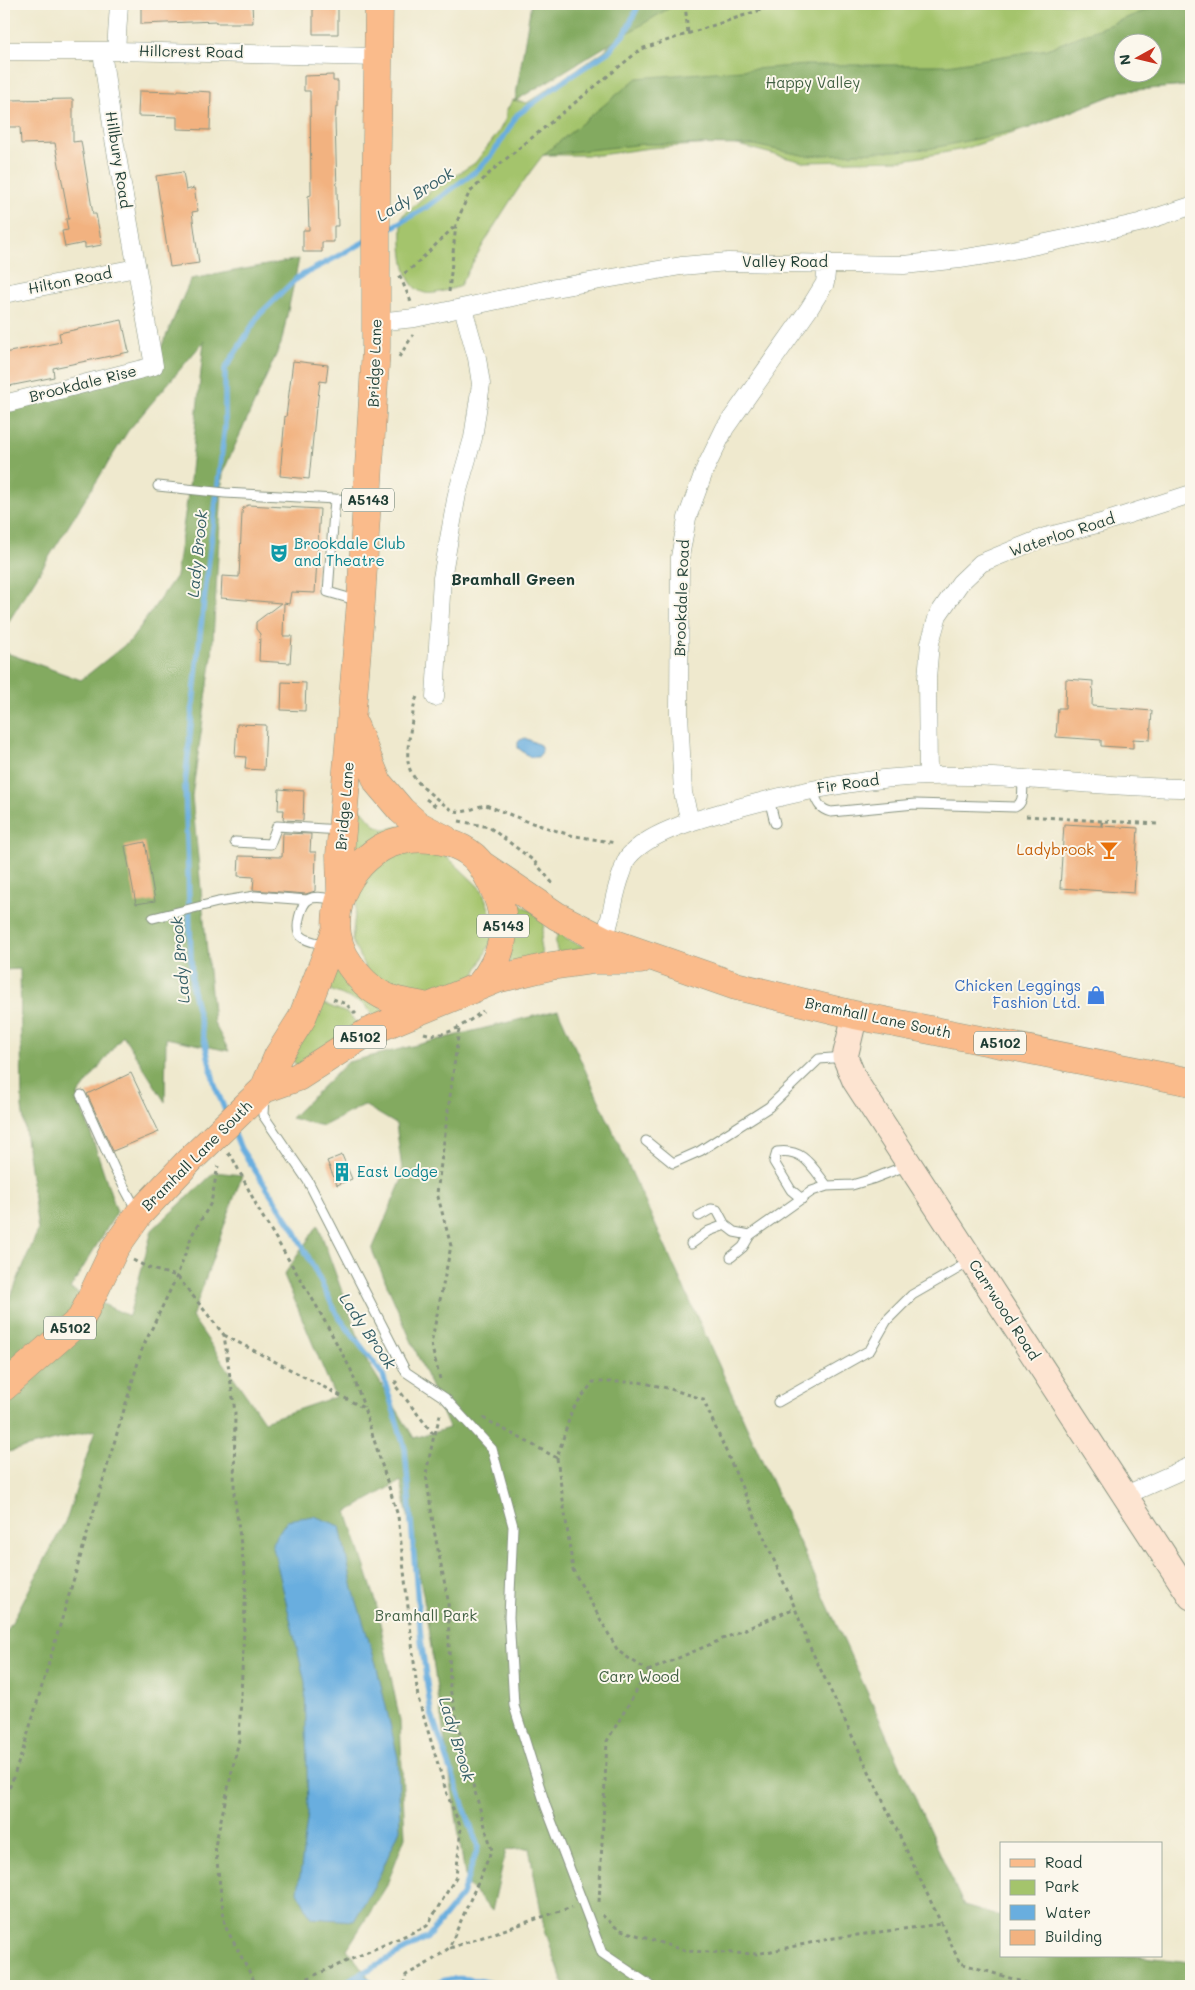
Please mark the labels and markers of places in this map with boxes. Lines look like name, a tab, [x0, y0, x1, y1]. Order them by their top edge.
place label: Brookdale Club and Theatre	[294, 533, 406, 570]
theatre icon: Brookdale Club and Theatre	[268, 542, 290, 564]
place label: Ladybrook	[1017, 839, 1094, 859]
bar icon: Ladybrook	[1098, 839, 1120, 861]
place label: Chicken Leggings Fashion Ltd.	[955, 975, 1081, 1012]
shop icon: Chicken Leggings Fashion Ltd.	[1085, 984, 1107, 1006]
building icon: East Lodge	[331, 1161, 353, 1183]
place label: East Lodge	[357, 1161, 438, 1181]

